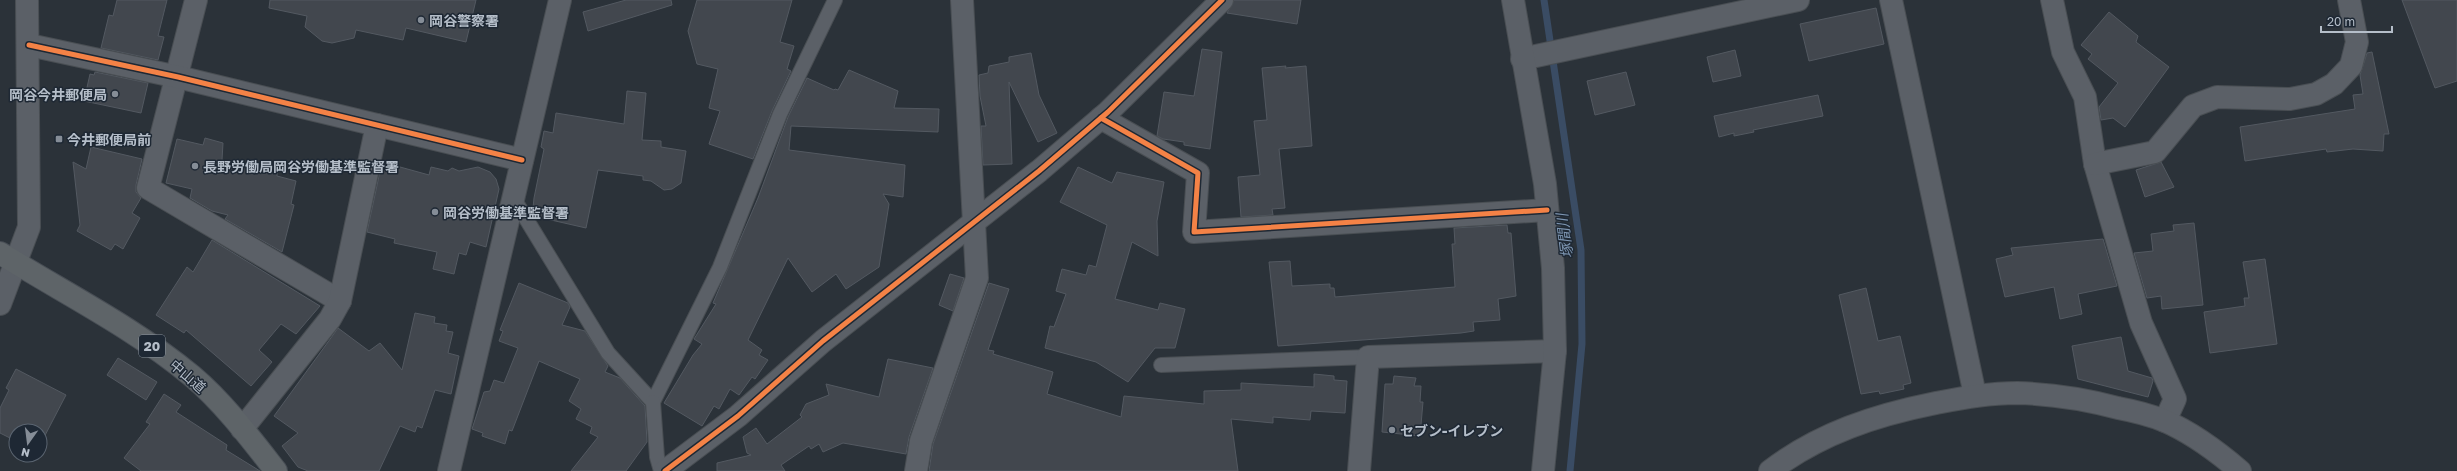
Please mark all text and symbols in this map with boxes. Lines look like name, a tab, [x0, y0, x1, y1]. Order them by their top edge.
scale bar	[2321, 8, 2392, 34]
place label: 岡谷警察署	[429, 12, 499, 29]
text: 20 m	[2327, 14, 2355, 29]
marker: 岡谷警察署	[416, 15, 426, 25]
place label: 岡谷今井郵便局	[9, 86, 107, 103]
marker: 岡谷今井郵便局	[110, 89, 120, 99]
place label: 今井郵便局前	[67, 131, 151, 148]
marker: 今井郵便局前	[54, 134, 64, 144]
place label: 長野労働局岡谷労働基準監督署	[203, 158, 399, 175]
marker: 長野労働局岡谷労働基準監督署	[190, 161, 200, 171]
place label: 岡谷労働基準監督署	[443, 204, 569, 221]
marker: 岡谷労働基準監督署	[430, 207, 440, 217]
water label: 塚間川	[1552, 211, 1576, 259]
road number: 20	[139, 335, 165, 357]
street label: 中山道	[167, 356, 209, 396]
place label: セブン-イレブン	[1400, 422, 1503, 439]
north arrow	[8, 423, 48, 463]
marker: セブン-イレブン	[1387, 425, 1397, 435]
text: N	[20, 446, 31, 461]

